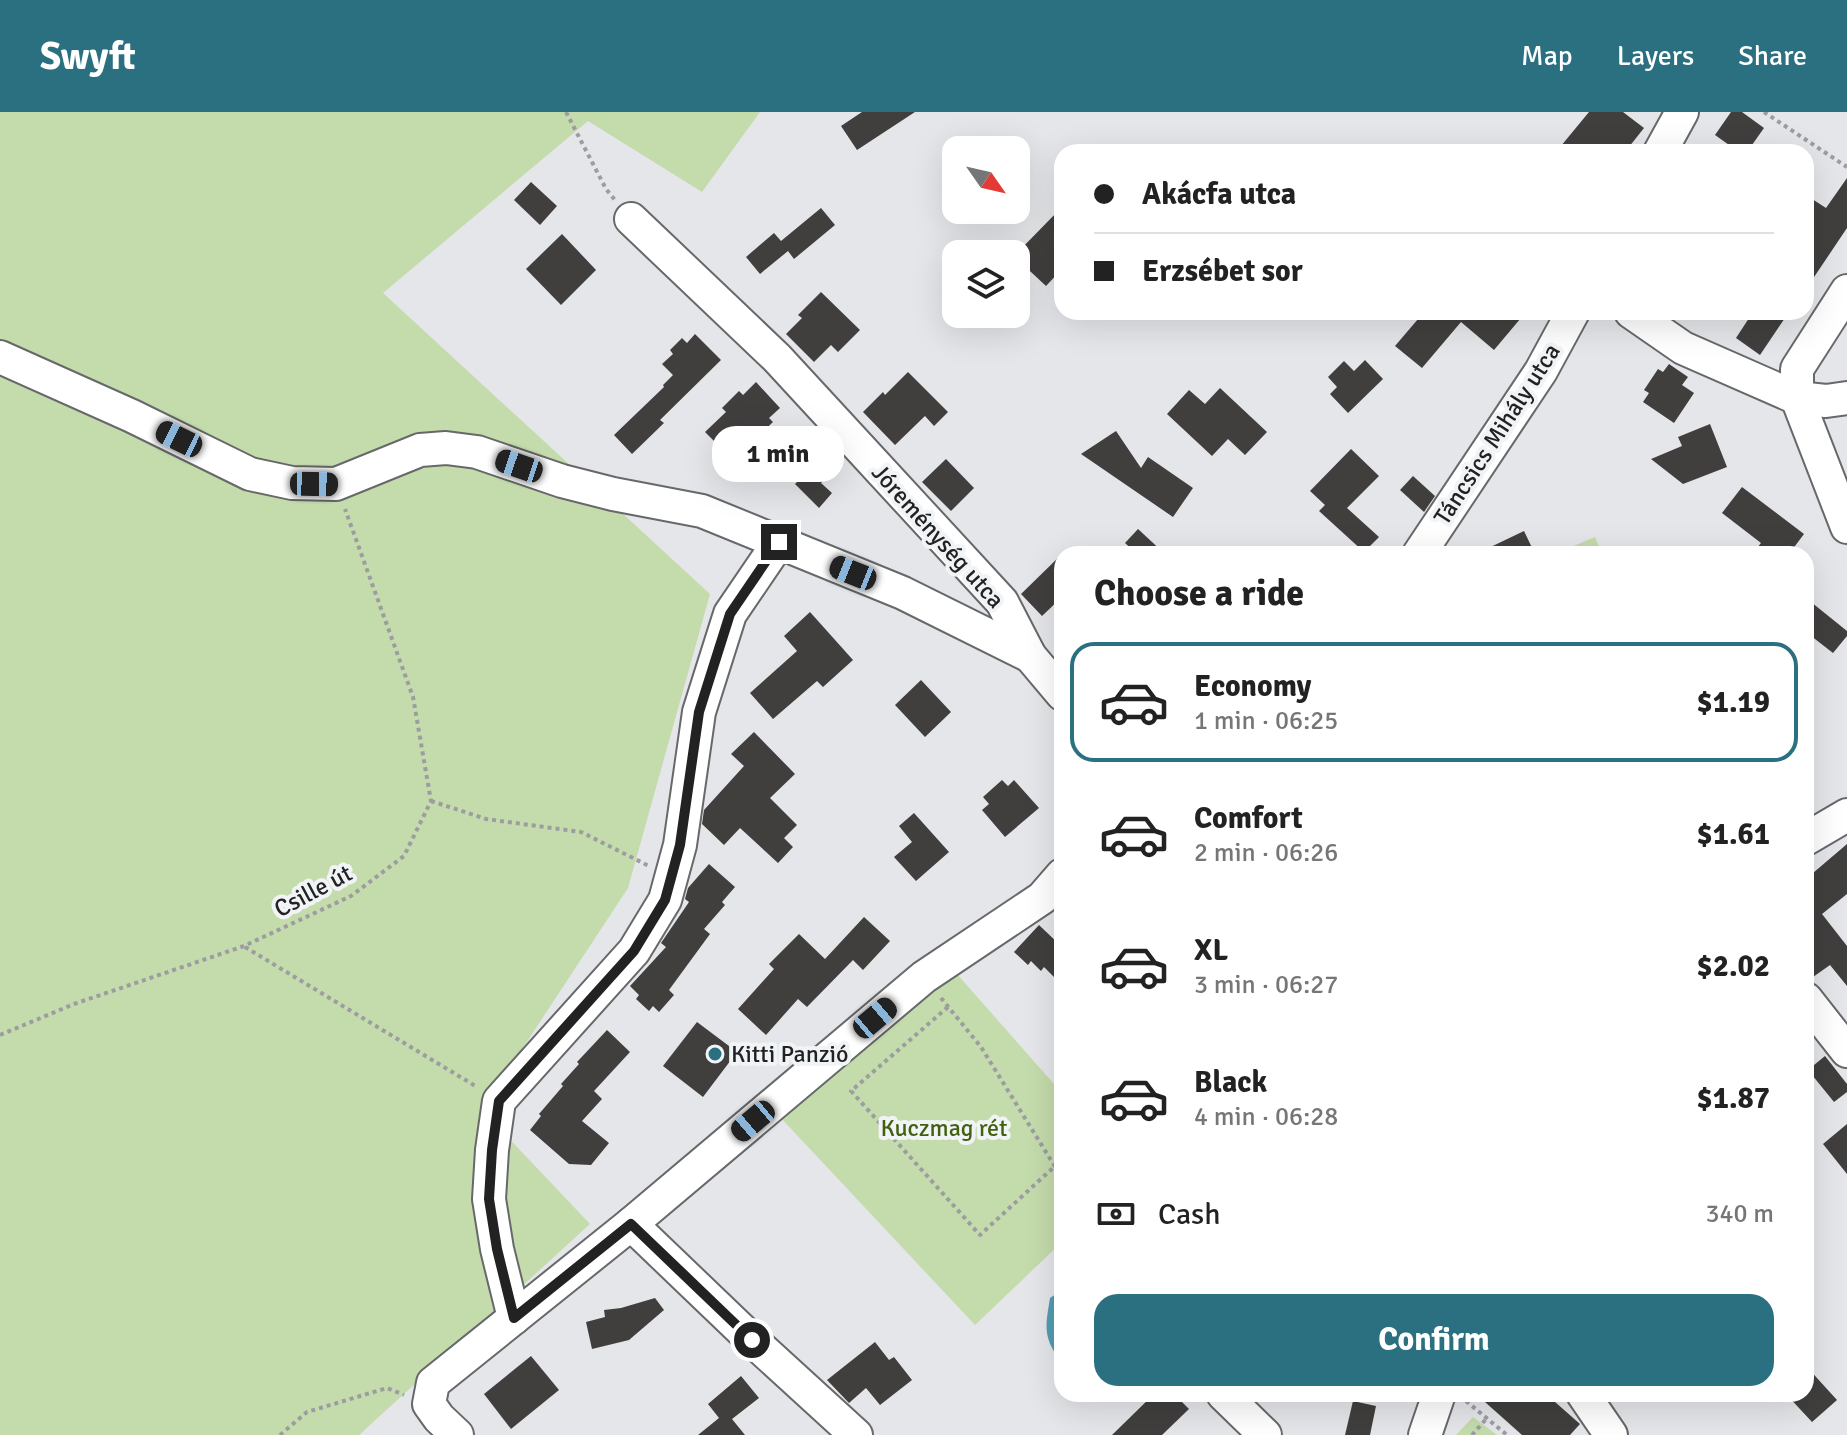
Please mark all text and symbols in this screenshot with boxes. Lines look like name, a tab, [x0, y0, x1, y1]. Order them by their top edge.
text: Swyft	[40, 33, 136, 80]
text: Map	[1521, 39, 1573, 73]
text: Layers	[1617, 39, 1694, 73]
text: Share	[1738, 39, 1807, 73]
north arrow	[942, 136, 1030, 224]
map controls	[942, 136, 1030, 328]
text: Akácfa utca	[1142, 176, 1296, 213]
button: layers	[942, 240, 1030, 328]
text: Erzsébet sor	[1142, 253, 1303, 290]
street label: Táncsics Mihály utca	[1427, 338, 1567, 530]
car	[152, 418, 206, 460]
callout: 1 min	[713, 426, 845, 482]
text: 1 min	[747, 438, 809, 470]
car	[492, 447, 546, 485]
street label: Jóreménység utca	[865, 458, 1011, 614]
car	[290, 472, 338, 496]
route end	[761, 524, 797, 560]
car	[826, 553, 880, 593]
text: Choose a ride	[1094, 571, 1304, 616]
icon: car	[1098, 666, 1170, 738]
text: Economy	[1194, 668, 1311, 705]
text: $1.19	[1697, 684, 1770, 721]
text: 1 min · 06:25	[1194, 705, 1338, 737]
icon: car	[1098, 798, 1170, 870]
text: Comfort	[1194, 800, 1303, 837]
text: $1.61	[1697, 816, 1770, 853]
text: 2 min · 06:26	[1194, 837, 1338, 869]
street label: Csille út	[269, 858, 357, 924]
icon: car	[1098, 930, 1170, 1002]
text: XL	[1194, 932, 1228, 969]
text: $2.02	[1697, 948, 1770, 985]
text: 3 min · 06:27	[1194, 969, 1338, 1001]
car	[849, 993, 901, 1043]
place label: Kitti Panzió	[731, 1039, 849, 1069]
marker: Kitti Panzió	[706, 1045, 724, 1063]
icon: car	[1098, 1062, 1170, 1134]
text: Black	[1194, 1064, 1267, 1101]
text: $1.87	[1697, 1080, 1770, 1117]
car	[727, 1096, 779, 1146]
text: 4 min · 06:28	[1194, 1101, 1338, 1133]
park label: Kuczmag rét	[881, 1113, 1007, 1143]
icon: cash	[1094, 1192, 1138, 1236]
text: Cash	[1158, 1196, 1221, 1233]
text: 340 m	[1705, 1198, 1774, 1230]
button: Confirm	[1094, 1294, 1774, 1386]
route start	[734, 1322, 770, 1358]

